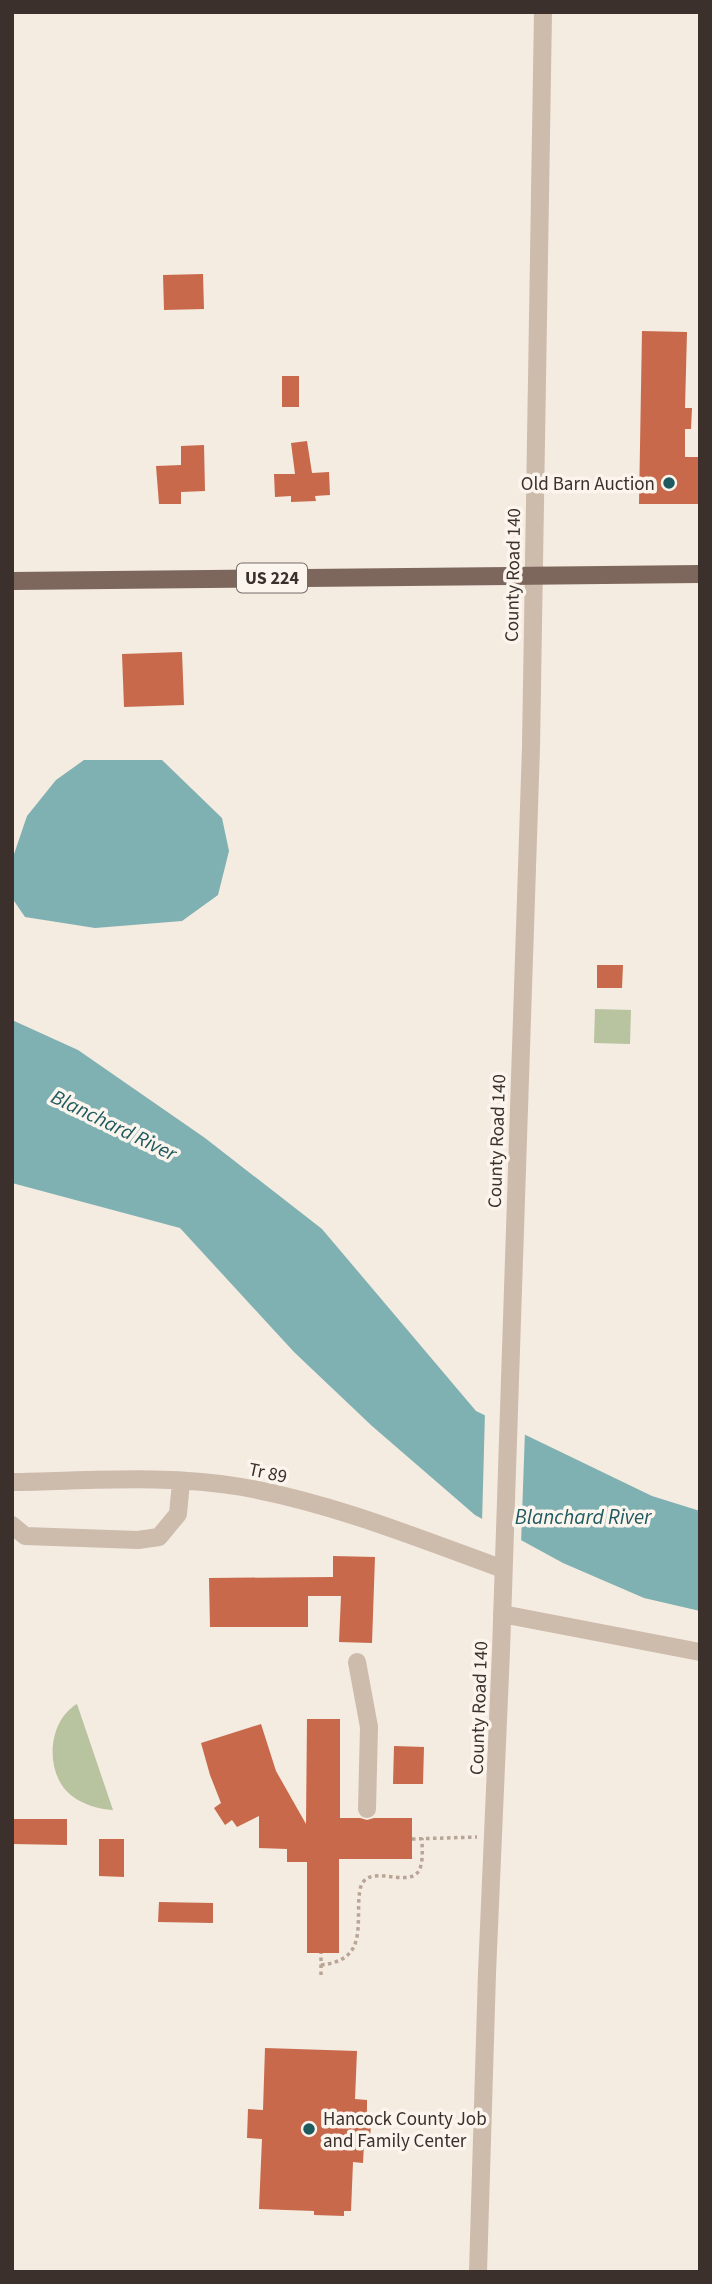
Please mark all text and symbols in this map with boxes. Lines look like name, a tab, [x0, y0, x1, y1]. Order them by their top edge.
place label: Old Barn Auction	[521, 471, 655, 498]
marker: Old Barn Auction	[661, 475, 677, 491]
street label: County Road 140	[499, 508, 528, 642]
road number: US 224	[237, 564, 307, 592]
street label: County Road 140	[482, 1074, 513, 1208]
water label: Blanchard River	[46, 1082, 183, 1169]
street label: Tr 89	[246, 1456, 289, 1491]
water label: Blanchard River	[515, 1502, 652, 1532]
street label: County Road 140	[464, 1641, 495, 1775]
place label: Hancock County Job and Family Center	[323, 2106, 487, 2155]
marker: Hancock County Job and Family Center	[301, 2121, 317, 2137]

